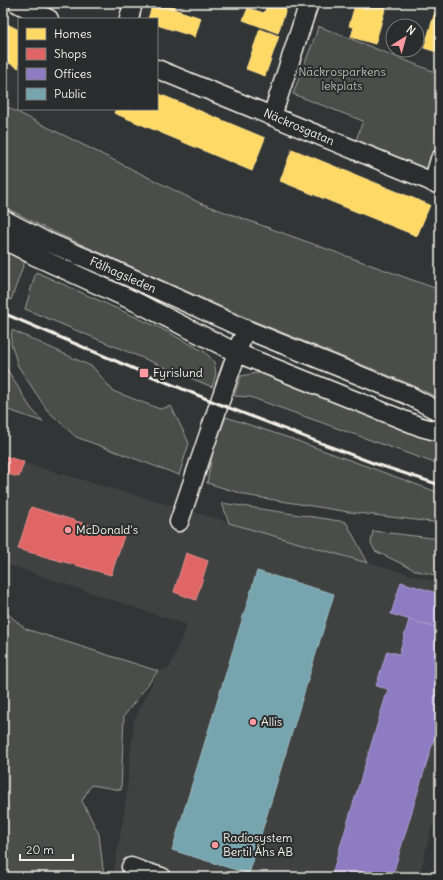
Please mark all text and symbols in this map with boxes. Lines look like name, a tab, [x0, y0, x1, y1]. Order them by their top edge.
legend	[18, 18, 158, 110]
north arrow	[385, 18, 425, 58]
text: N	[404, 22, 418, 38]
text: Homes	[54, 26, 92, 41]
text: Shops	[54, 46, 87, 61]
park label: Näckrosparkens lekplats	[298, 64, 386, 93]
text: Offices	[54, 66, 92, 81]
text: Public	[54, 86, 86, 101]
street label: Näckrosgatan	[261, 105, 337, 148]
street label: Fålhagsleden	[88, 253, 159, 296]
place label: Fyrislund	[153, 365, 203, 380]
marker: Fyrislund	[138, 367, 150, 379]
place label: McDonald's	[76, 522, 138, 537]
marker: McDonald's	[63, 525, 73, 535]
place label: Allis	[261, 714, 282, 729]
marker: Allis	[248, 717, 258, 727]
place label: Radiosystem Bertil Åhs AB	[223, 830, 293, 859]
scale bar	[20, 836, 73, 862]
marker: Radiosystem Bertil Åhs AB	[210, 840, 220, 850]
text: 20 m	[26, 842, 54, 857]

